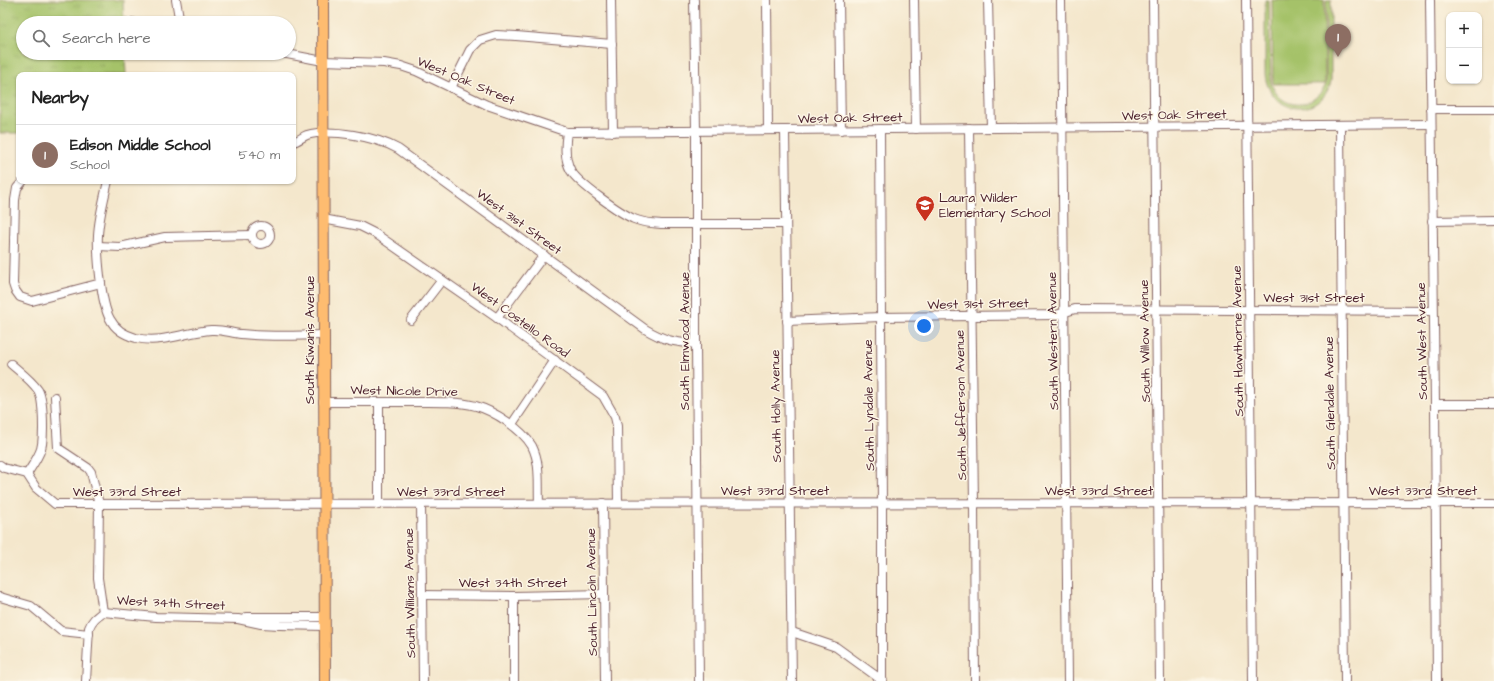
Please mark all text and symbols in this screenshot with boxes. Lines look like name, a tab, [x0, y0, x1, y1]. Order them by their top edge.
map controls	[1446, 12, 1482, 84]
button: +	[1446, 12, 1482, 48]
search box	[16, 16, 296, 60]
pin: 1	[1325, 24, 1351, 57]
icon: search	[30, 27, 52, 49]
text: Search here	[62, 28, 151, 49]
button: −	[1446, 48, 1482, 84]
street label: West Oak Street	[414, 52, 518, 110]
text: Nearby	[32, 86, 89, 110]
street label: West Oak Street	[1121, 105, 1227, 125]
street label: West Oak Street	[797, 108, 903, 128]
text: Edison Middle School	[70, 135, 211, 156]
text: 1	[44, 146, 46, 164]
text: 540 m	[238, 146, 280, 164]
text: School	[70, 156, 110, 174]
street label: West 31st Street	[473, 185, 566, 260]
place label: Laura Wilder Elementary School	[939, 189, 1051, 223]
school or university icon: Laura Wilder Elementary School	[914, 194, 936, 222]
street label: South Hawthorne Avenue	[1228, 265, 1248, 417]
street label: South Elmwood Avenue	[676, 272, 694, 410]
street label: South Western Avenue	[1043, 272, 1063, 410]
street label: South Kiwanis Avenue	[301, 276, 319, 404]
street label: West Costello Road	[467, 278, 573, 362]
street label: South Willow Avenue	[1135, 279, 1155, 403]
street label: South West Avenue	[1412, 282, 1432, 400]
street label: West 31st Street	[1263, 289, 1366, 307]
street label: West 31st Street	[927, 294, 1030, 314]
your location	[914, 316, 934, 336]
street label: South Jefferson Avenue	[951, 330, 971, 480]
street label: South Glendale Avenue	[1320, 336, 1340, 470]
street label: South Lyndale Avenue	[859, 339, 880, 471]
street label: South Holly Avenue	[766, 349, 787, 463]
street label: West Nicole Drive	[350, 381, 458, 401]
street label: West 33rd Street	[721, 482, 830, 500]
street label: West 33rd Street	[1045, 482, 1154, 500]
street label: West 33rd Street	[1369, 482, 1478, 500]
street label: West 33rd Street	[73, 483, 182, 501]
street label: West 33rd Street	[397, 483, 506, 501]
street label: South Williams Avenue	[400, 528, 420, 658]
street label: South Lincoln Avenue	[582, 528, 602, 656]
street label: West 34th Street	[459, 574, 568, 592]
street label: West 34th Street	[116, 591, 226, 615]

